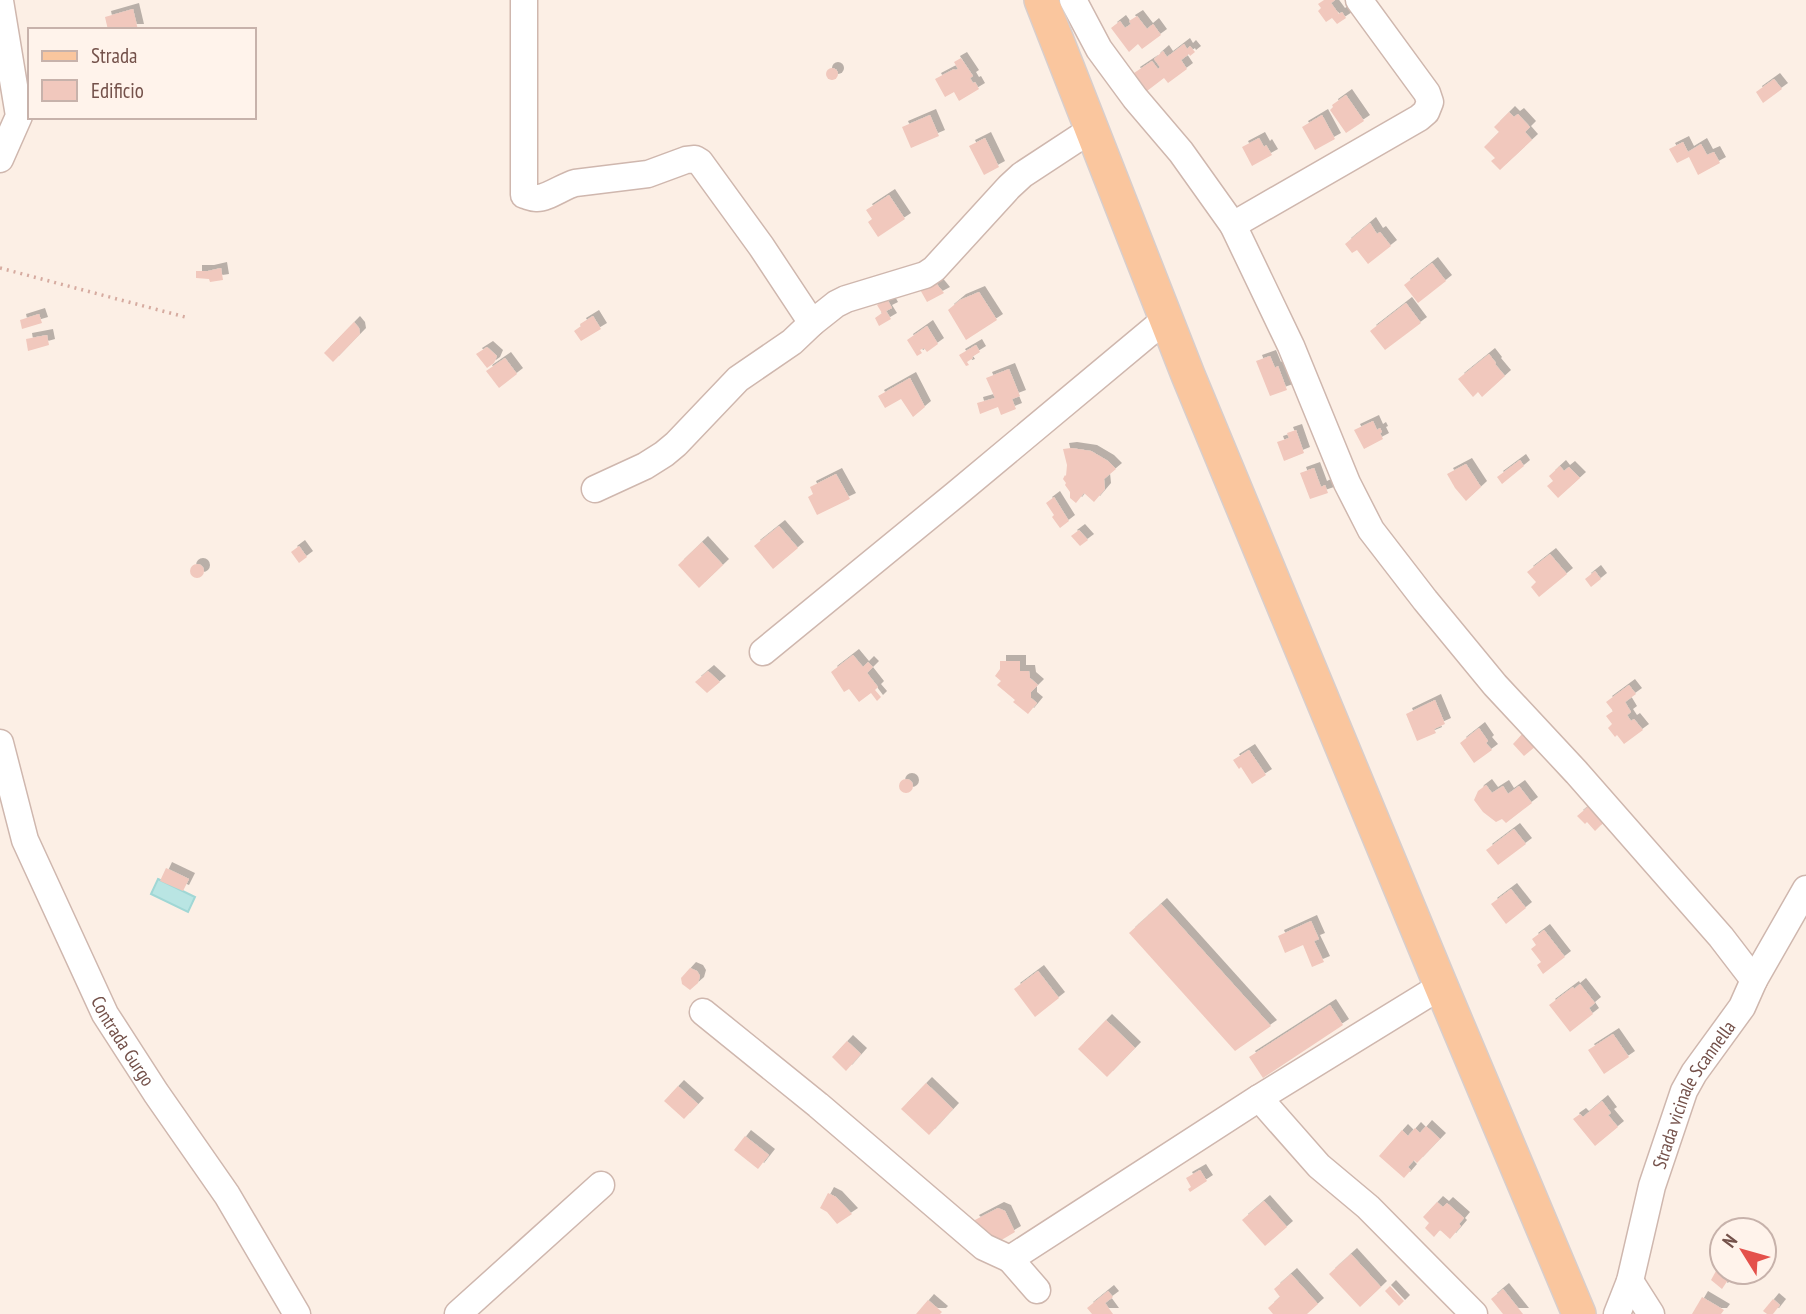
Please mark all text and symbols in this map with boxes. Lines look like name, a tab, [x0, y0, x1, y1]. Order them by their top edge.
legend	[28, 28, 256, 119]
text: Strada	[91, 42, 137, 69]
text: Edificio	[91, 77, 144, 104]
street label: Contrada Gurgo	[86, 992, 160, 1090]
street label: Strada vicinale Scannella	[1647, 1016, 1740, 1172]
north arrow	[1708, 1216, 1778, 1286]
text: N	[1717, 1229, 1742, 1252]

